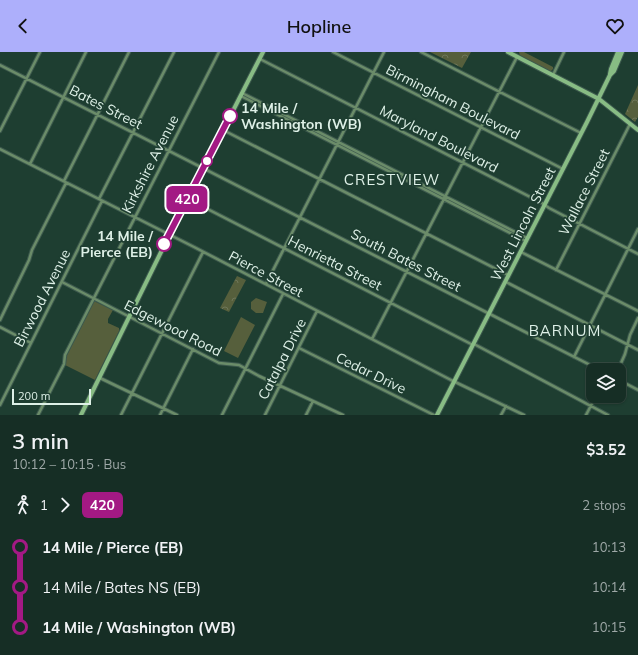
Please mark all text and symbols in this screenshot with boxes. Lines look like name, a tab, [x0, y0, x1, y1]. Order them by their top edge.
icon: back	[12, 15, 34, 37]
text: Hopline	[287, 15, 351, 38]
icon: heart	[604, 15, 626, 37]
street label: Birmingham Boulevard	[383, 60, 523, 144]
street label: Bates Street	[66, 81, 146, 133]
place label: 14 Mile / Washington (WB)	[241, 99, 362, 133]
street label: Maryland Boulevard	[377, 101, 501, 177]
marker: 14 Mile / Washington (WB)	[222, 108, 238, 124]
street label: Kirkshire Avenue	[117, 112, 183, 216]
street label: Wallace Street	[554, 146, 614, 238]
unlabelled marker	[201, 155, 213, 167]
street label: West Lincoln Street	[486, 164, 560, 284]
district label: CRESTVIEW	[344, 170, 440, 189]
line badge: 420	[164, 186, 210, 212]
text: 420	[174, 190, 200, 208]
street label: South Bates Street	[348, 224, 464, 296]
place label: 14 Mile / Pierce (EB)	[81, 227, 154, 261]
street label: Henrietta Street	[285, 232, 385, 294]
marker: 14 Mile / Pierce (EB)	[156, 236, 172, 252]
street label: Birwood Avenue	[10, 246, 74, 350]
street label: Pierce Street	[226, 247, 306, 301]
street label: Edgewood Road	[121, 296, 225, 360]
street label: Catalpa Drive	[254, 315, 310, 403]
district label: BARNUM	[529, 321, 601, 340]
street label: Cedar Drive	[333, 348, 409, 398]
map controls	[586, 363, 626, 403]
button: layers	[586, 363, 626, 403]
scale bar	[12, 387, 91, 406]
text: 200 m	[18, 389, 50, 403]
text: 3 min	[12, 427, 69, 455]
text: $3.52	[586, 440, 626, 459]
text: 10:12 – 10:15 · Bus	[12, 456, 126, 472]
icon: walk	[12, 494, 34, 516]
icon: forward	[54, 494, 76, 516]
text: 420	[90, 496, 115, 514]
text: 1	[40, 497, 48, 513]
text: 2 stops	[582, 497, 626, 513]
text: 14 Mile / Pierce (EB)	[42, 538, 184, 557]
text: 10:13	[592, 539, 626, 555]
text: 14 Mile / Bates NS (EB)	[42, 578, 201, 597]
text: 10:14	[592, 579, 626, 595]
text: 14 Mile / Washington (WB)	[42, 618, 236, 637]
text: 10:15	[592, 619, 626, 635]

